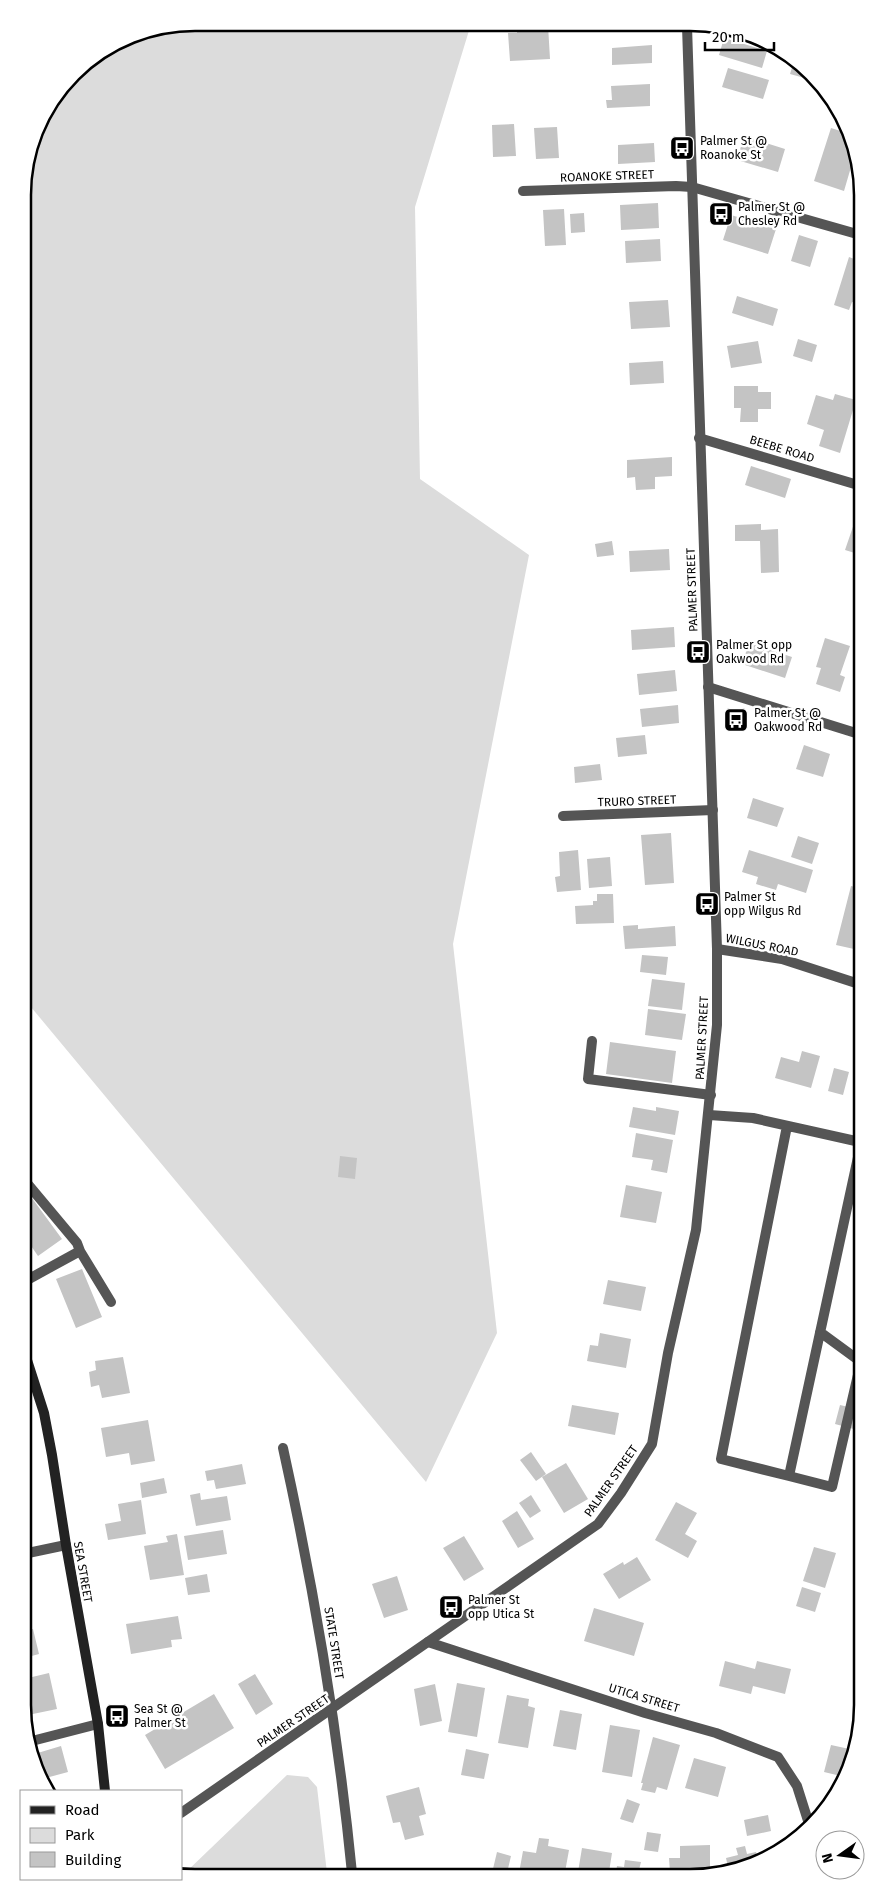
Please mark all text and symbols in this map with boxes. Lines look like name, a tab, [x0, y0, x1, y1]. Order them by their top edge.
scale bar	[705, 20, 774, 52]
text: 20 m	[712, 28, 745, 46]
place label: Palmer St @ Roanoke St	[700, 134, 767, 162]
bus stop icon: Palmer St @ Roanoke St	[669, 135, 695, 161]
street label: ROANOKE STREET	[560, 167, 655, 185]
place label: Palmer St @ Chesley Rd	[738, 200, 805, 228]
bus stop icon: Palmer St @ Chesley Rd	[708, 201, 734, 227]
street label: BEEBE ROAD	[748, 433, 816, 466]
street label: PALMER STREET	[684, 547, 700, 632]
place label: Palmer St opp Oakwood Rd	[716, 638, 792, 666]
bus stop icon: Palmer St opp Oakwood Rd	[685, 639, 711, 665]
place label: Palmer St @ Oakwood Rd	[754, 706, 822, 734]
bus stop icon: Palmer St @ Oakwood Rd	[723, 707, 749, 733]
street label: TRURO STREET	[597, 793, 677, 809]
place label: Palmer St opp Wilgus Rd	[724, 890, 801, 918]
bus stop icon: Palmer St opp Wilgus Rd	[694, 891, 720, 917]
street label: WILGUS ROAD	[724, 931, 800, 959]
street label: PALMER STREET	[693, 995, 711, 1080]
street label: PALMER STREET	[581, 1442, 641, 1519]
street label: SEA STREET	[71, 1540, 95, 1604]
place label: Palmer St opp Utica St	[468, 1593, 535, 1621]
bus stop icon: Palmer St opp Utica St	[438, 1594, 464, 1620]
street label: STATE STREET	[321, 1606, 347, 1681]
street label: UTICA STREET	[607, 1681, 682, 1716]
street label: PALMER STREET	[254, 1691, 332, 1750]
place label: Sea St @ Palmer St	[134, 1702, 186, 1730]
bus stop icon: Sea St @ Palmer St	[104, 1703, 130, 1729]
legend	[20, 1790, 182, 1880]
text: Road	[65, 1801, 100, 1819]
text: Park	[65, 1826, 95, 1844]
north arrow	[815, 1830, 865, 1880]
text: Building	[65, 1851, 121, 1869]
text: N	[818, 1851, 837, 1865]

